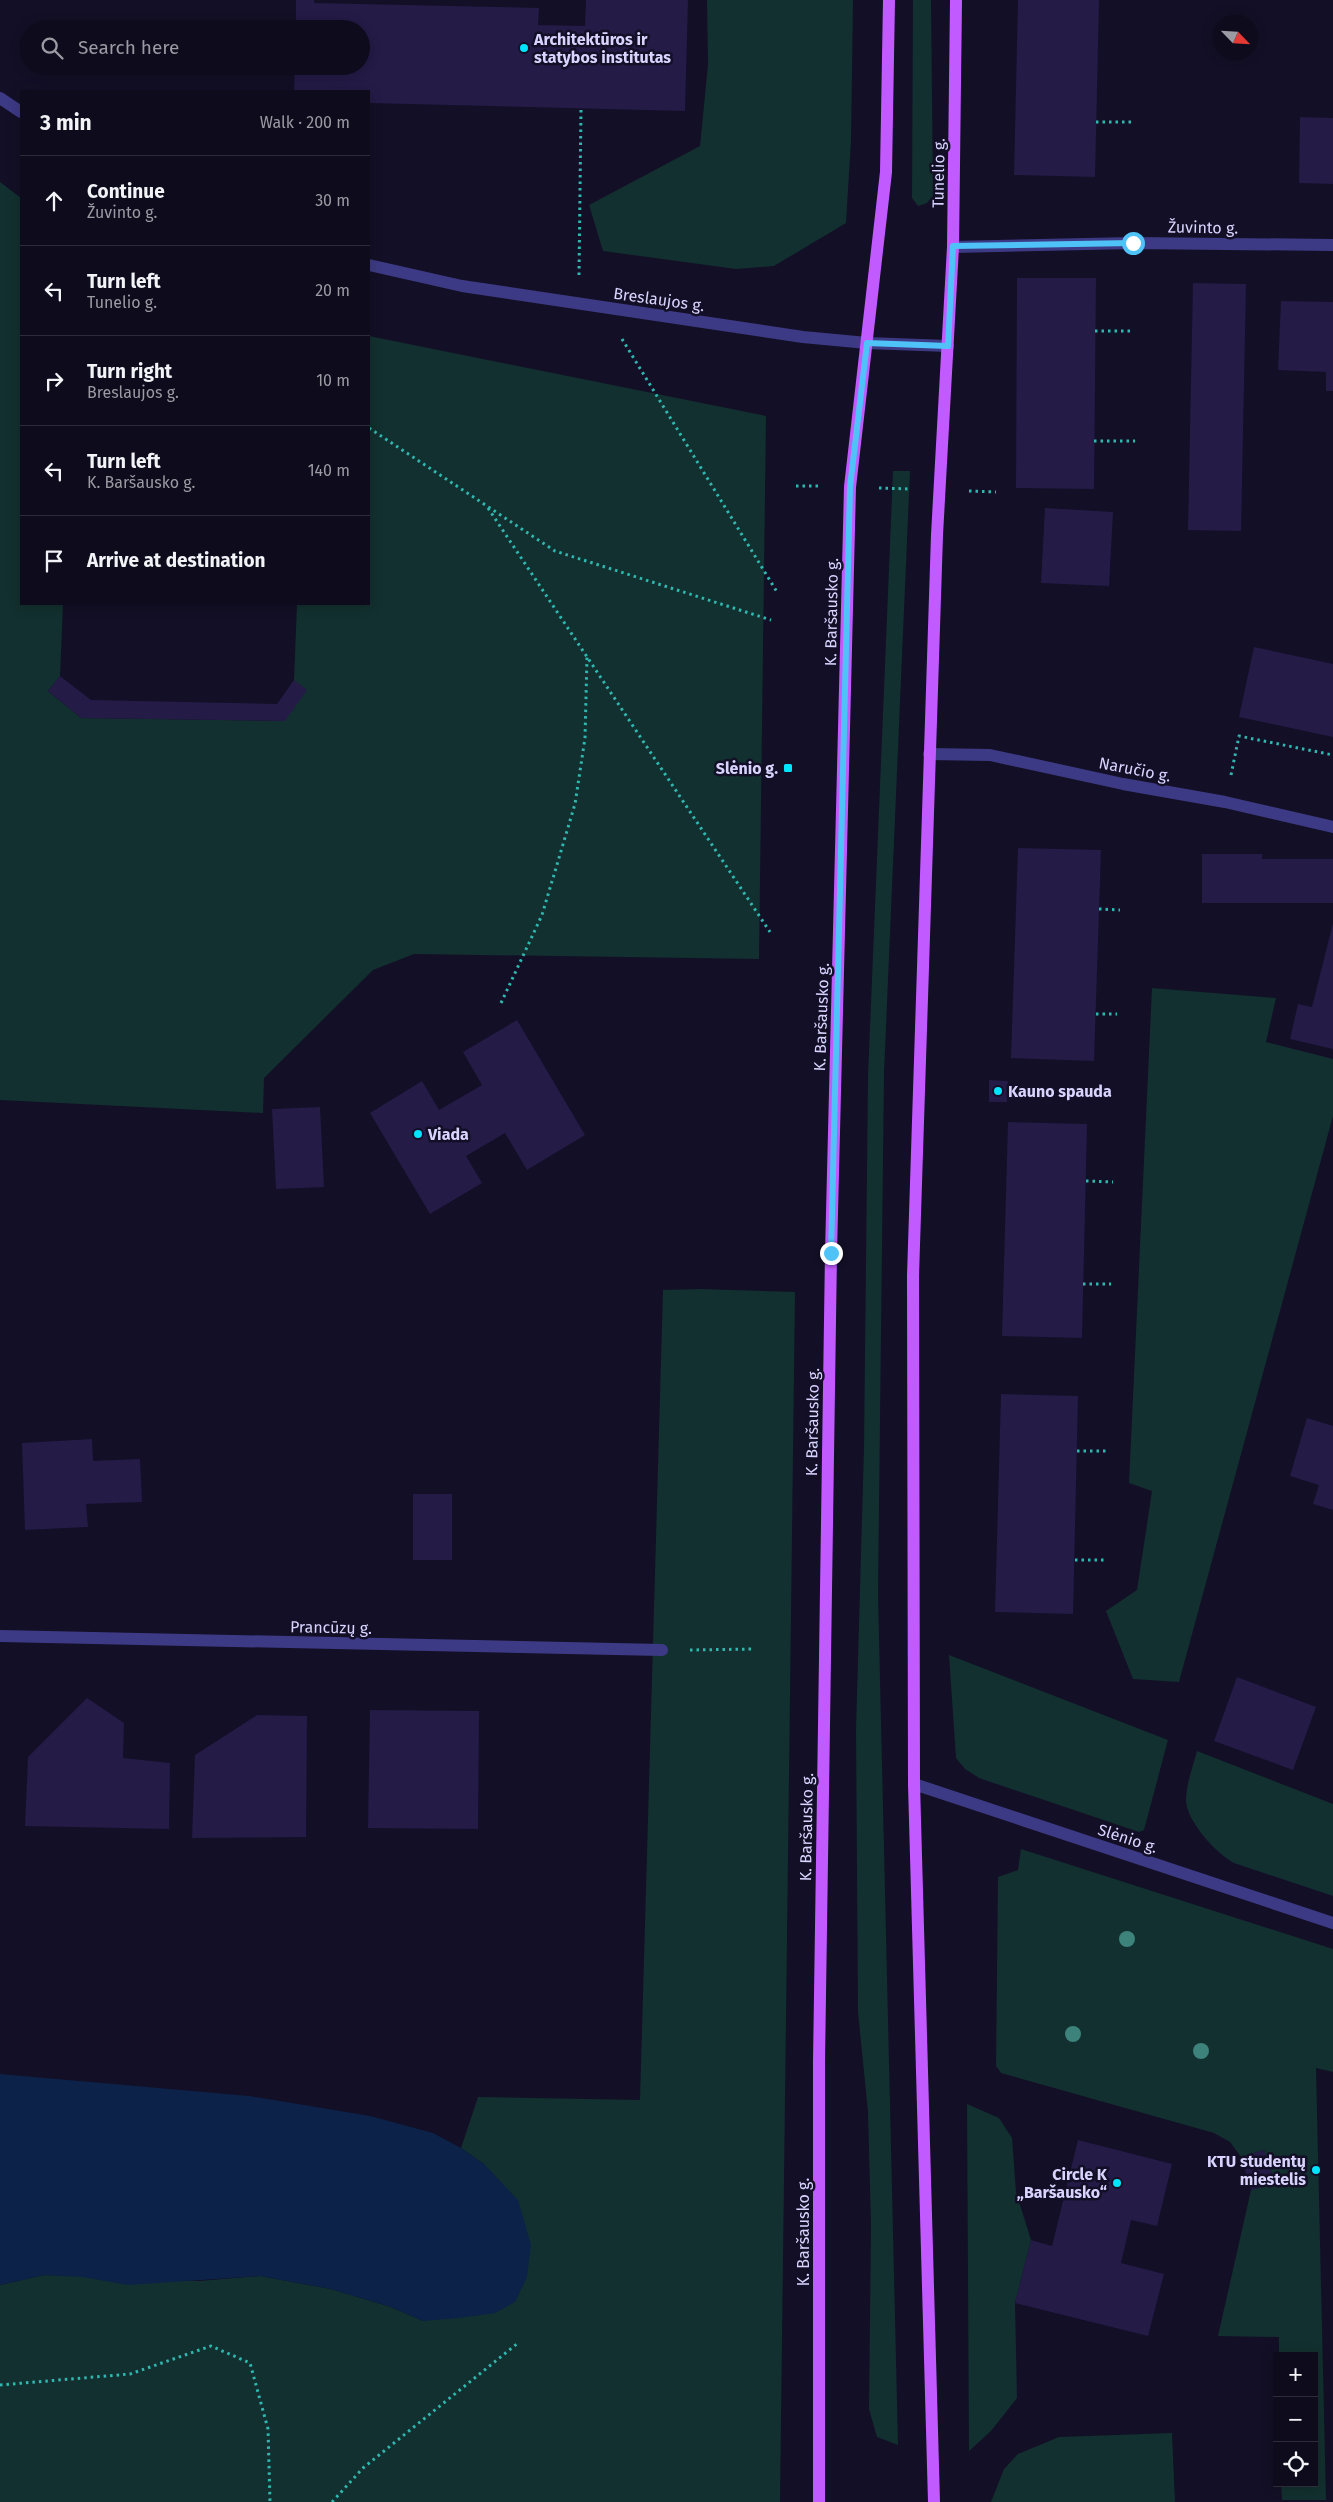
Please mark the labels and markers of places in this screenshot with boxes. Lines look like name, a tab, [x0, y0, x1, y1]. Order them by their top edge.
place label: Architektūros ir statybos institutas	[533, 30, 671, 67]
marker: Architektūros ir statybos institutas	[518, 42, 530, 54]
place label: Slėnio g.	[716, 759, 778, 778]
marker: Slėnio g.	[782, 762, 794, 774]
place label: Kauno spauda	[1008, 1082, 1112, 1101]
marker: Kauno spauda	[992, 1085, 1004, 1097]
place label: Viada	[427, 1125, 469, 1144]
marker: Viada	[412, 1128, 424, 1140]
place label: KTU studentų miestelis	[1207, 2152, 1306, 2189]
marker: KTU studentų miestelis	[1310, 2164, 1322, 2176]
place label: Circle K „Baršausko“	[1017, 2165, 1108, 2202]
marker: Circle K „Baršausko“	[1111, 2177, 1123, 2189]

